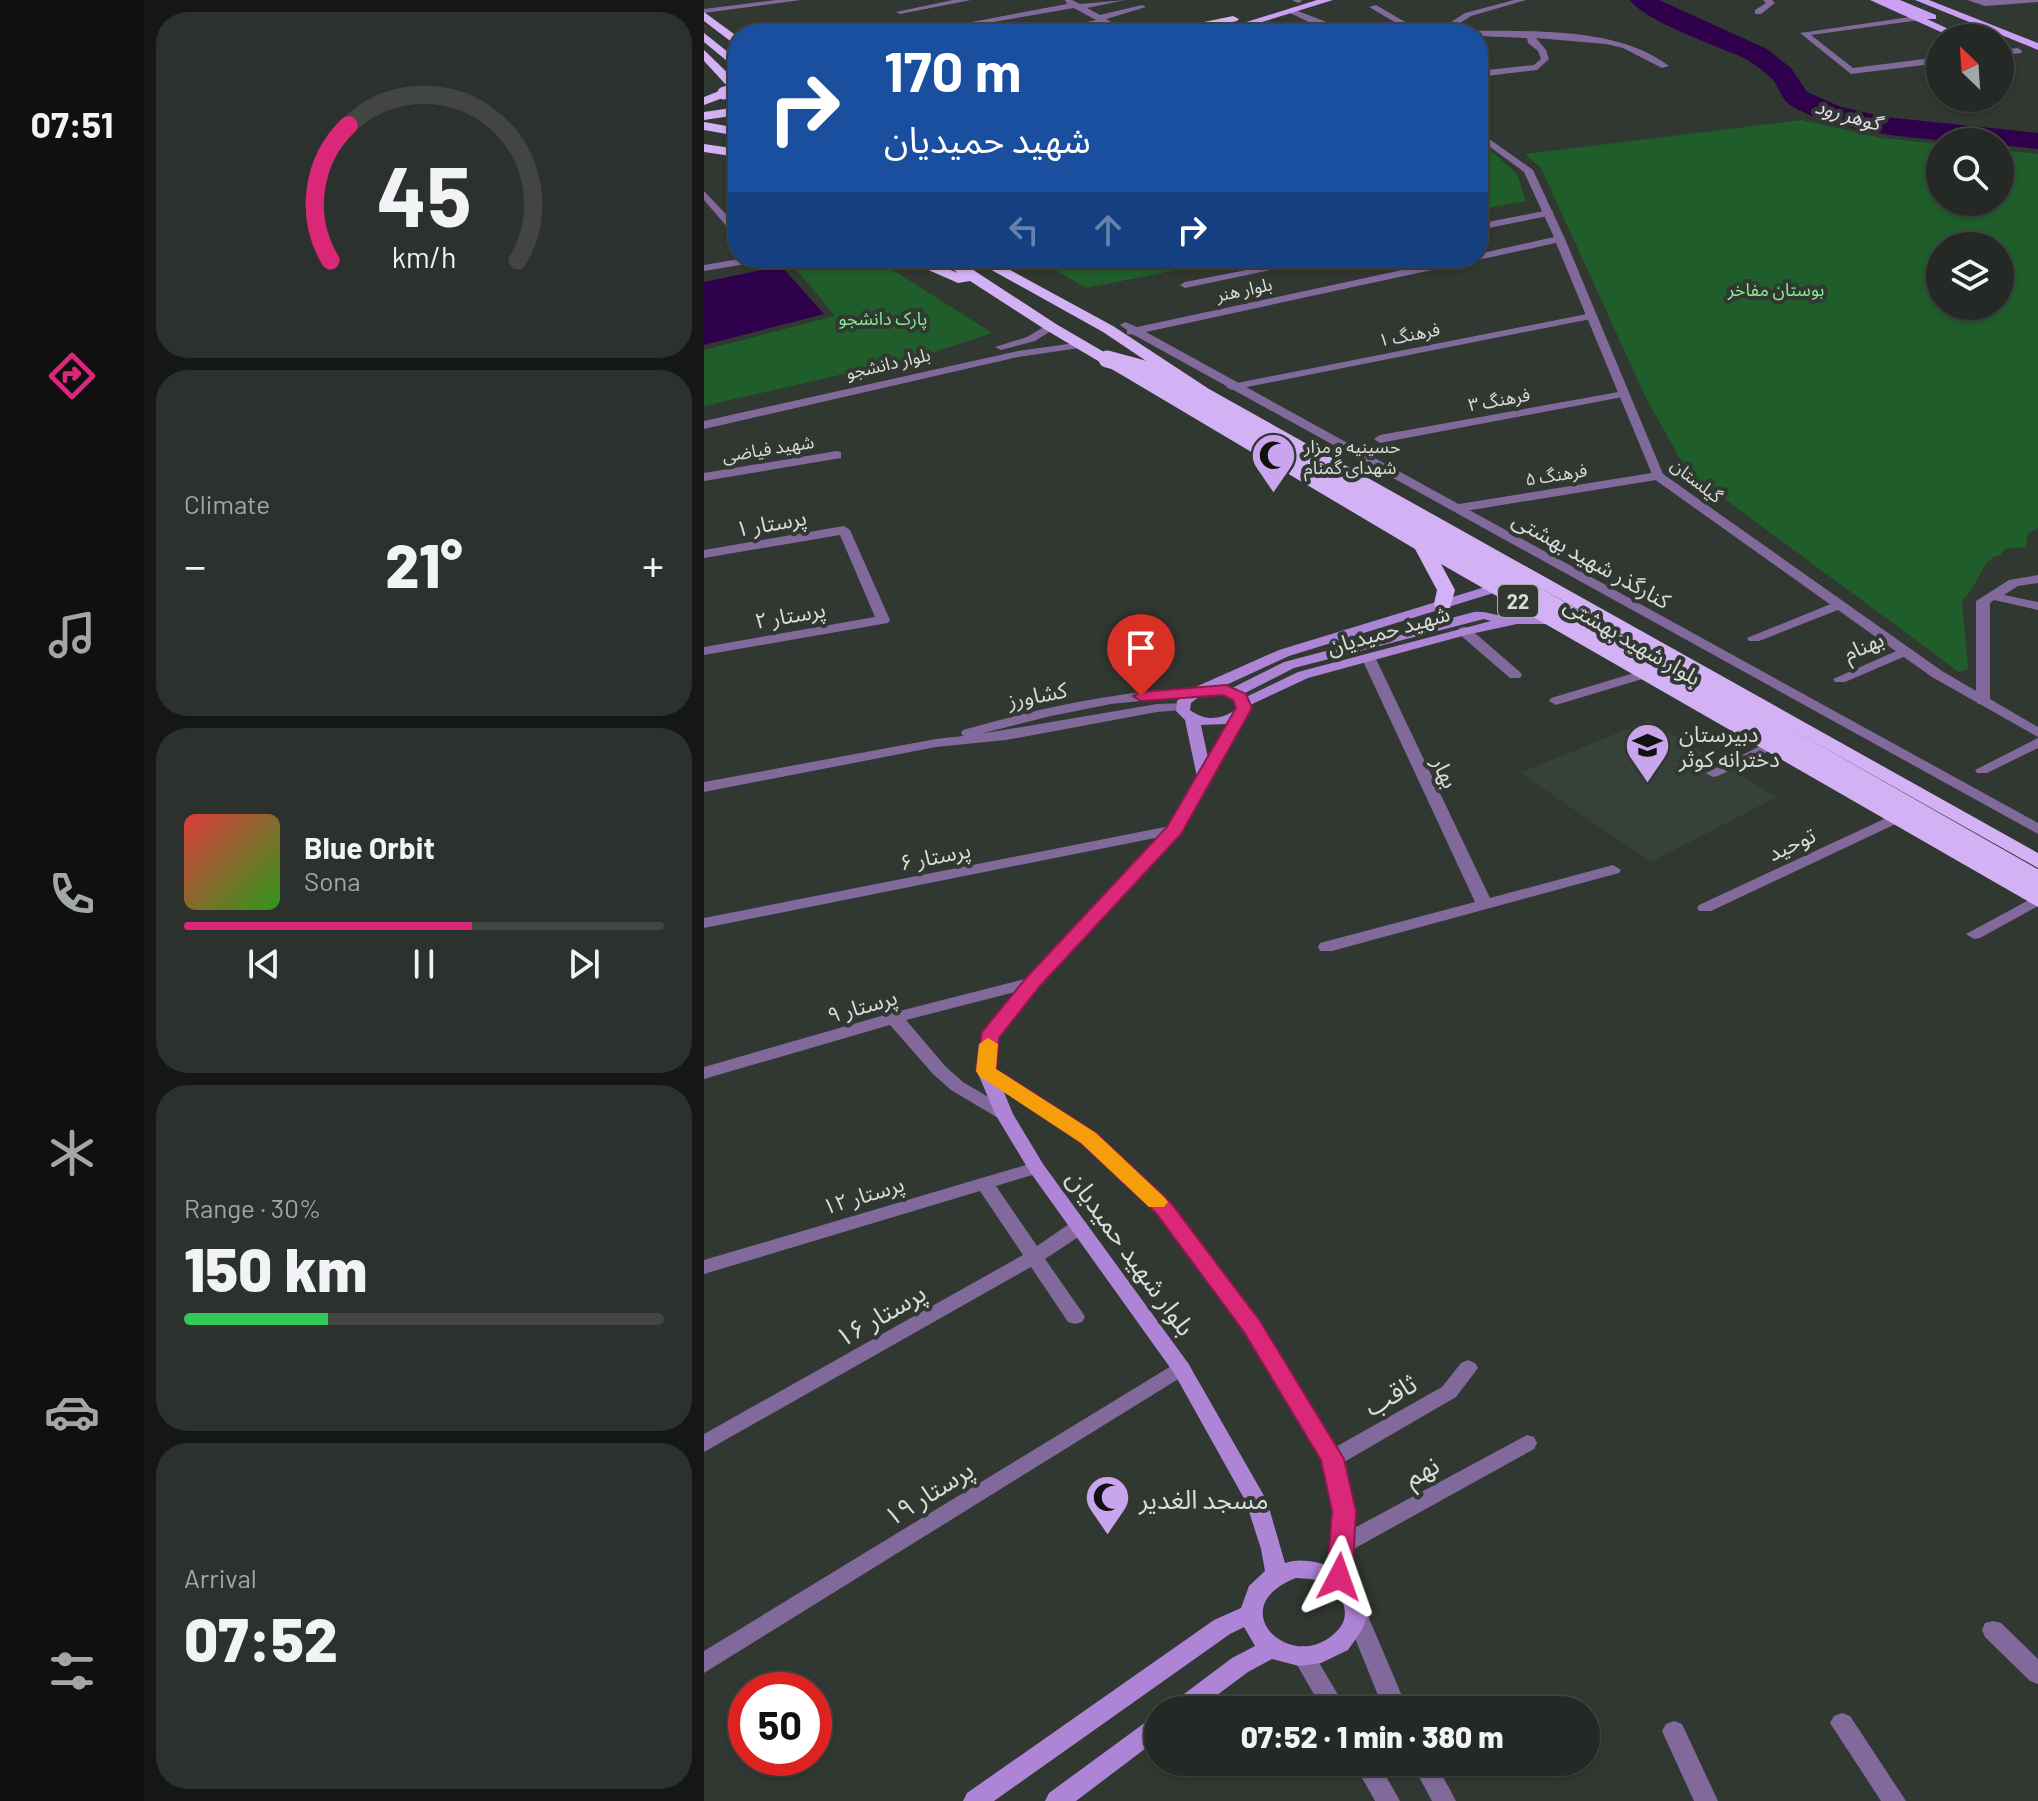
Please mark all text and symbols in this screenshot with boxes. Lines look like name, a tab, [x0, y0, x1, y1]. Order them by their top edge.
north arrow	[1926, 24, 2014, 112]
map controls	[1926, 24, 2014, 320]
text: 170 m	[884, 36, 1021, 103]
icon: right	[752, 56, 856, 160]
water label: گوهر رود	[1812, 93, 1887, 137]
text: 07:51	[30, 102, 114, 145]
text: شهید حمیدیان	[884, 117, 1091, 160]
button: search	[1926, 128, 2014, 216]
text: 45	[376, 143, 472, 243]
icon: left	[1002, 208, 1046, 252]
icon: ahead	[1086, 208, 1130, 252]
icon: right	[1170, 208, 1214, 252]
button: layers	[1926, 232, 2014, 320]
text: km/h	[392, 239, 456, 274]
street label: بلوار هنر	[1213, 272, 1274, 307]
park label: بوستان مفاخر	[1727, 278, 1824, 301]
park label: پارک دانشجو	[839, 307, 927, 330]
street label: فرهنگ ۱	[1376, 317, 1442, 352]
street label: بلوار دانشجو	[844, 343, 933, 384]
icon: directions	[44, 348, 100, 404]
street label: فرهنگ ۳	[1466, 383, 1532, 416]
street label: شهید فیاضی	[721, 430, 816, 467]
mosque icon: حسینیه و مزار شهدای گمنام	[1249, 432, 1297, 495]
place label: حسینیه و مزار شهدای گمنام	[1303, 435, 1401, 482]
street label: گیلستان	[1666, 453, 1728, 508]
street label: فرهنگ ۵	[1523, 458, 1589, 491]
text: Climate	[184, 488, 270, 519]
street label: پرستار ۱	[734, 503, 809, 544]
street label: کنارگذر شهید بهشتی	[1508, 505, 1676, 615]
text: 21°	[385, 528, 463, 600]
text: −	[184, 538, 206, 591]
text: +	[642, 538, 664, 591]
road number: 22	[1498, 585, 1538, 617]
street label: بلوار شهید بهشتی	[1559, 590, 1706, 691]
street label: پرستار ۲	[753, 595, 828, 636]
street label: شهید حمیدیان	[1324, 599, 1453, 660]
icon: music	[44, 607, 100, 663]
pin	[1107, 614, 1175, 696]
street label: بهنام	[1839, 625, 1889, 670]
icon: arrive	[1119, 626, 1163, 670]
street label: کشاورز	[1004, 675, 1070, 715]
place label: دبیرستان دخترانه کوثر	[1678, 720, 1780, 772]
school or university icon: دبیرستان دخترانه کوثر	[1624, 722, 1672, 785]
street label: بهار	[1425, 751, 1464, 793]
street label: توحید	[1763, 821, 1820, 866]
text: Blue Orbit	[304, 829, 435, 865]
street label: پرستار ۶	[897, 835, 973, 878]
text: Sona	[304, 865, 361, 896]
icon: phone	[44, 866, 100, 922]
icon: previous	[242, 942, 286, 986]
icon: pause	[402, 942, 446, 986]
icon: next	[562, 942, 606, 986]
street label: پرستار ۹	[824, 983, 901, 1030]
icon: climate	[44, 1125, 100, 1181]
street label: بلوار شهید حمیدیان	[1061, 1163, 1203, 1342]
street label: پرستار ۱۲	[819, 1169, 908, 1222]
text: Range · 30%	[184, 1192, 321, 1223]
text: 150 km	[184, 1232, 367, 1304]
street label: پرستار ۱۶	[829, 1276, 932, 1355]
street label: ثاقب	[1358, 1367, 1422, 1422]
icon: car	[44, 1384, 100, 1440]
street label: نهم	[1398, 1448, 1447, 1497]
street label: پرستار ۱۹	[878, 1453, 980, 1534]
mosque icon: مسجد الغدیر	[1084, 1474, 1132, 1537]
place label: مسجد الغدیر	[1138, 1483, 1269, 1515]
position arrow	[1297, 1535, 1381, 1619]
text: Arrival	[184, 1562, 257, 1593]
text: 07:52	[184, 1602, 338, 1674]
icon: filters	[44, 1643, 100, 1699]
speed limit sign: 50	[728, 1672, 832, 1776]
text: 07:52 · 1 min · 380 m	[1241, 1718, 1503, 1754]

